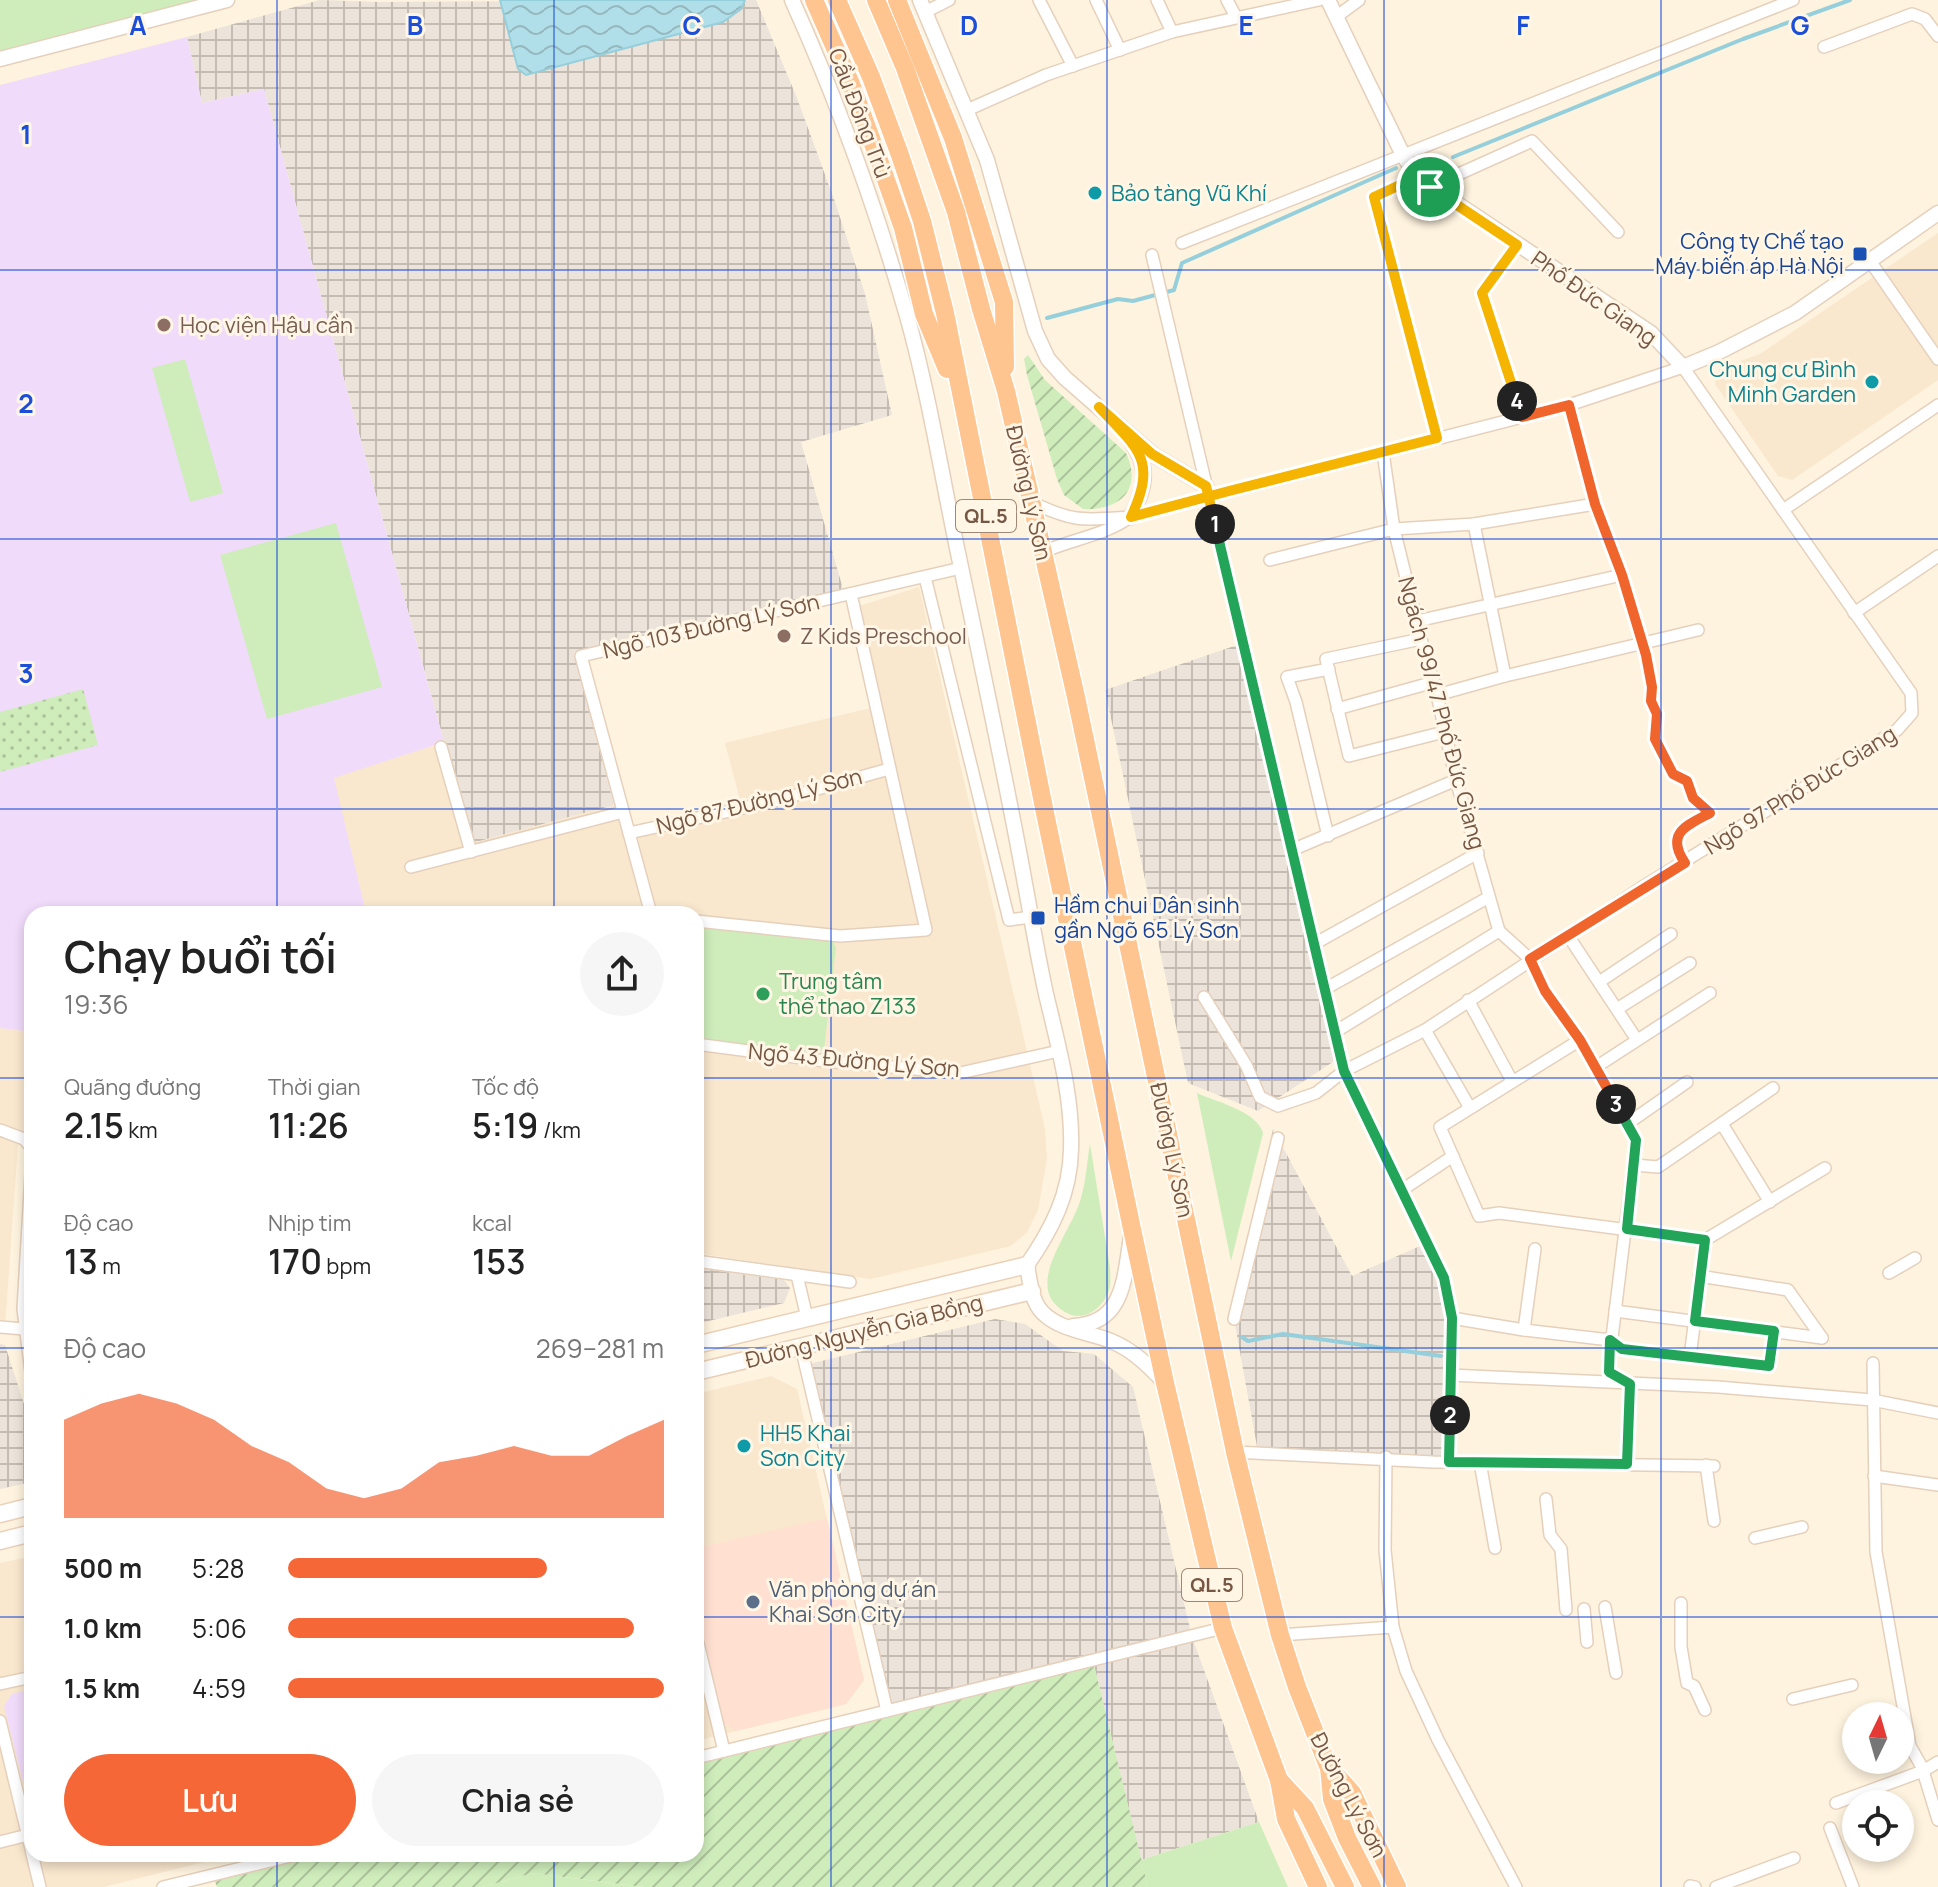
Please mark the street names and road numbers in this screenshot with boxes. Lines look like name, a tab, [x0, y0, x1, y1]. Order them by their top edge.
street label: Cầu Đông Trù	[822, 44, 898, 182]
street label: Phố Đức Giang	[1525, 244, 1663, 352]
street label: Đường Lý Sơn	[999, 423, 1059, 563]
road number: QL.5	[956, 500, 1016, 532]
street label: Ngách 99/47 Phố Đức Giang	[1391, 573, 1493, 853]
street label: Ngõ 103 Đường Lý Sơn	[600, 586, 822, 666]
street label: Ngõ 97 Phố Đức Giang	[1698, 719, 1902, 861]
street label: Ngõ 87 Đường Lý Sơn	[653, 761, 865, 841]
street label: Ngõ 43 Đường Lý Sơn	[747, 1036, 961, 1084]
street label: Đường Lý Sơn	[1143, 1080, 1201, 1220]
street label: Đường Nguyễn Gia Bồng	[742, 1287, 986, 1375]
road number: QL.5	[1182, 1569, 1242, 1601]
street label: Đường Lý Sơn	[1304, 1727, 1394, 1863]

